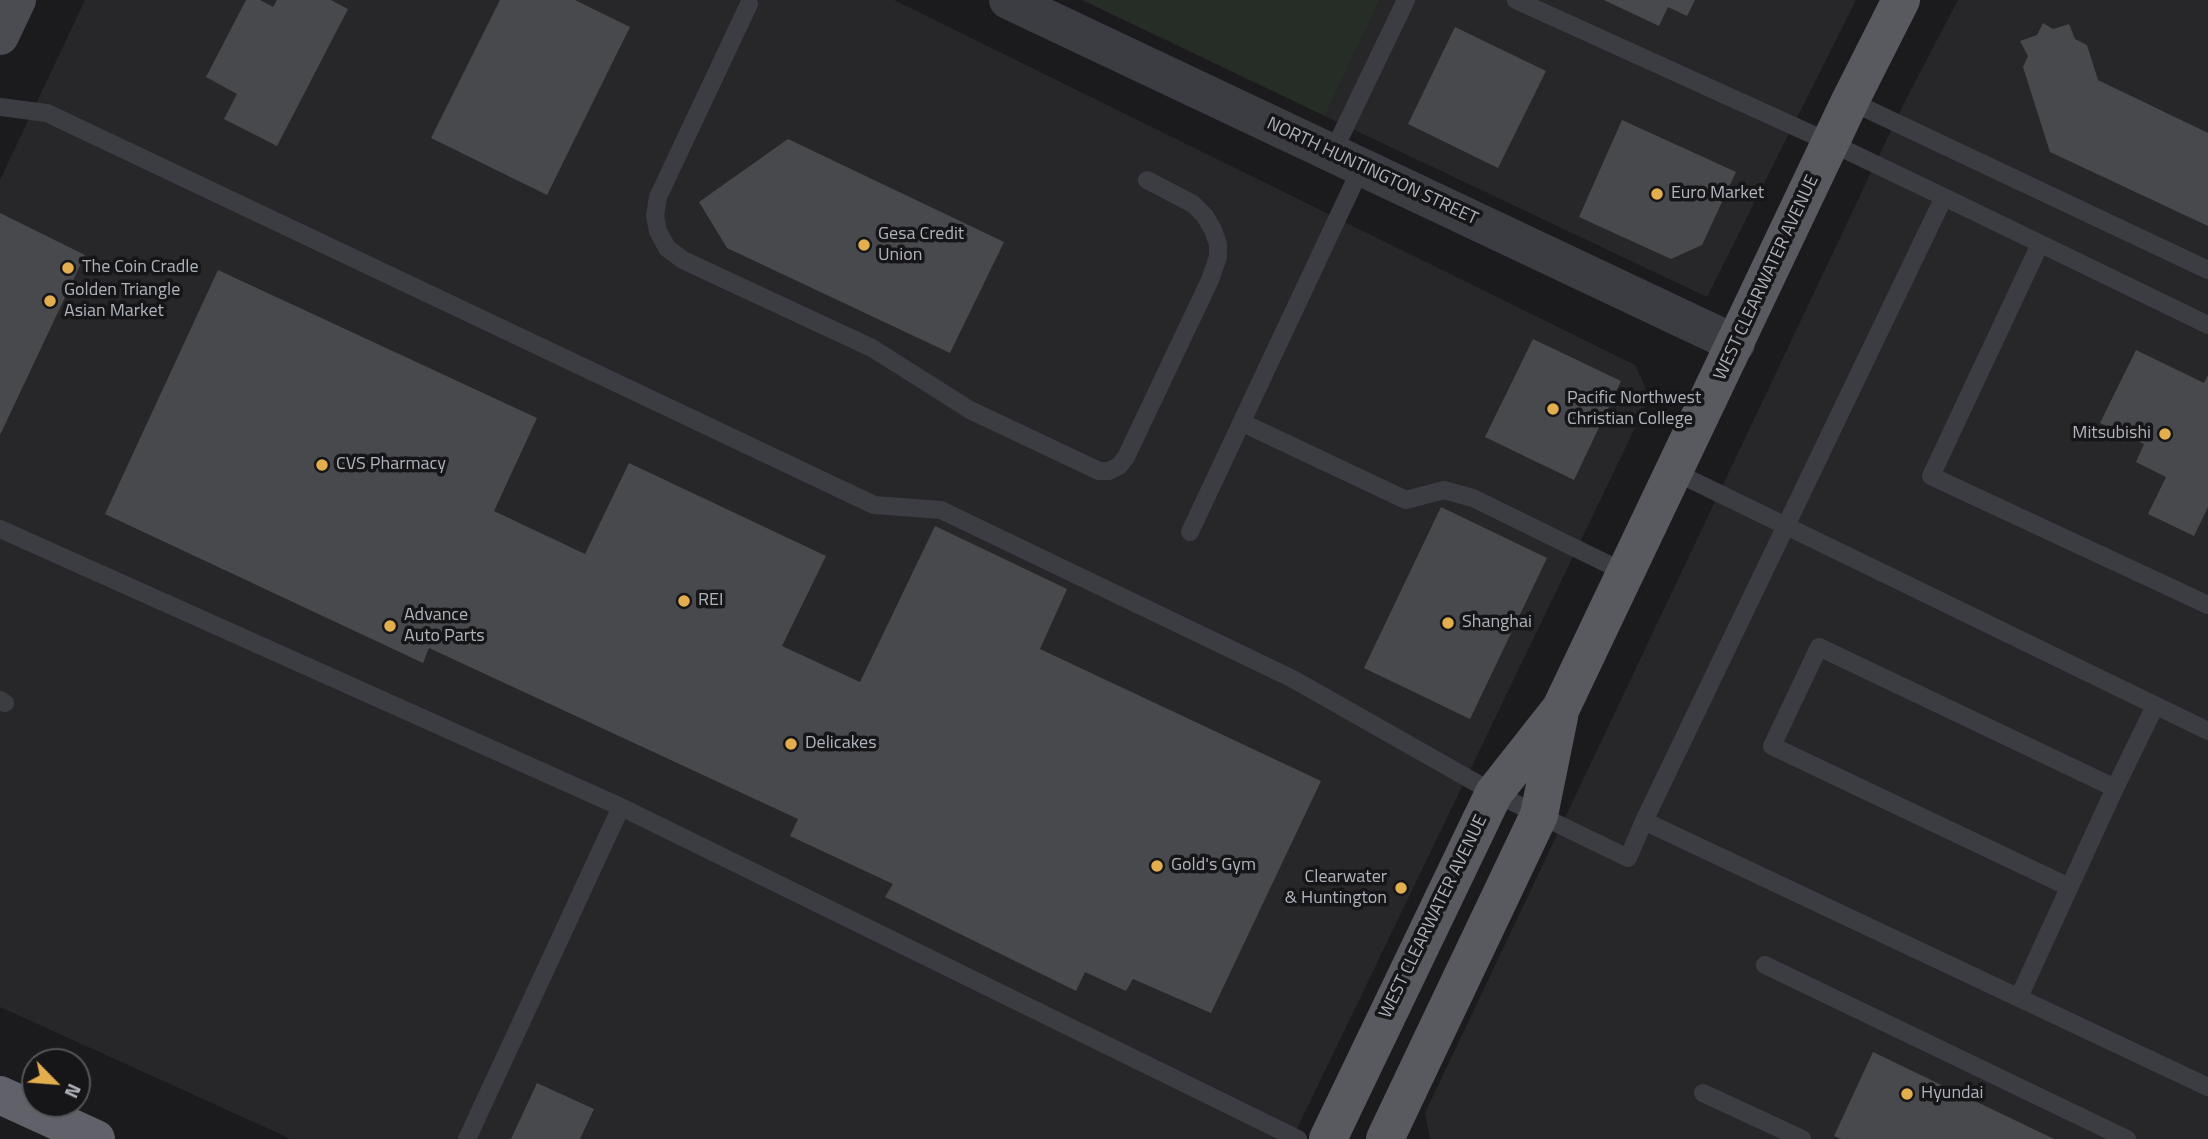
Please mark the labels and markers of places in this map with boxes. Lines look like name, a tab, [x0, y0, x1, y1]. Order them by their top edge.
place label: Euro Market	[1671, 183, 1764, 205]
marker: Euro Market	[1649, 186, 1665, 202]
place label: Gesa Credit Union	[878, 224, 964, 266]
marker: Gesa Credit Union	[856, 237, 872, 253]
place label: The Coin Cradle	[82, 257, 199, 279]
marker: The Coin Cradle	[60, 260, 76, 276]
place label: Golden Triangle Asian Market	[64, 280, 180, 322]
marker: Golden Triangle Asian Market	[42, 293, 58, 309]
place label: Pacific Northwest Christian College	[1567, 388, 1701, 430]
marker: Pacific Northwest Christian College	[1545, 401, 1561, 417]
place label: Mitsubishi	[2072, 423, 2151, 445]
marker: Mitsubishi	[2157, 426, 2173, 442]
place label: CVS Pharmacy	[336, 454, 446, 476]
marker: CVS Pharmacy	[314, 457, 330, 473]
place label: REI	[698, 590, 723, 612]
marker: REI	[676, 593, 692, 609]
place label: Advance Auto Parts	[404, 605, 485, 648]
place label: Shanghai	[1462, 612, 1532, 634]
marker: Shanghai	[1440, 615, 1456, 631]
marker: Advance Auto Parts	[382, 618, 398, 634]
place label: Delicakes	[805, 733, 877, 755]
marker: Delicakes	[783, 736, 799, 752]
place label: Gold's Gym	[1171, 855, 1256, 877]
marker: Gold's Gym	[1149, 858, 1165, 874]
place label: Clearwater & Huntington	[1285, 867, 1387, 910]
marker: Clearwater & Huntington	[1393, 880, 1409, 896]
place label: Hyundai	[1921, 1083, 1984, 1105]
marker: Hyundai	[1899, 1086, 1915, 1102]

